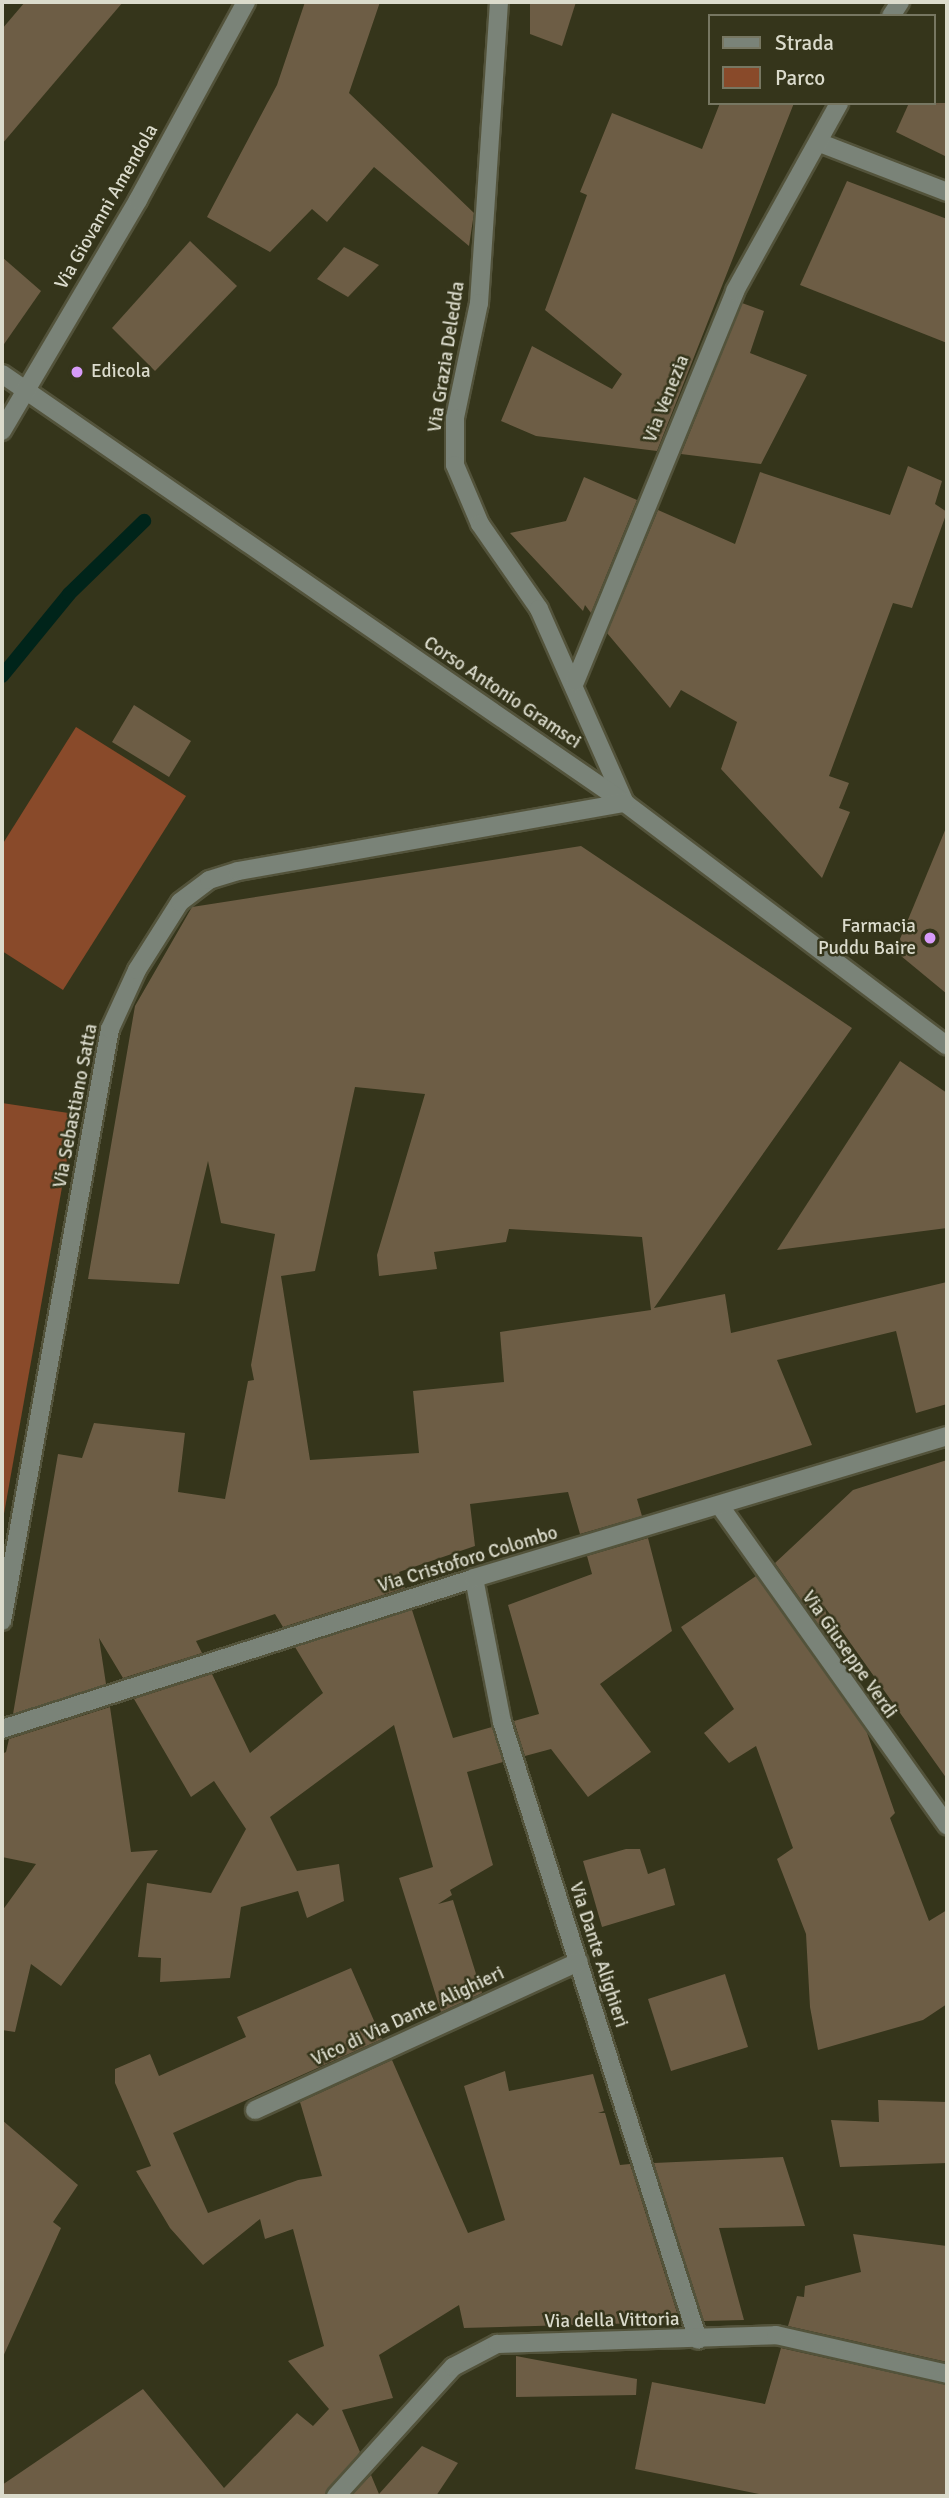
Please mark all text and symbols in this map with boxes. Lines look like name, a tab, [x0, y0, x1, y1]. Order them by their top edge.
legend	[708, 14, 935, 105]
text: Strada	[775, 30, 834, 56]
text: Parco	[775, 65, 825, 91]
street label: Via Giovanni Amendola	[50, 120, 164, 294]
street label: Via Grazia Deledda	[424, 280, 470, 434]
street label: Via Venezia	[639, 352, 695, 446]
place label: Edicola	[91, 361, 151, 383]
marker: Edicola	[69, 364, 85, 380]
street label: Corso Antonio Gramsci	[419, 632, 585, 754]
place label: Farmacia Puddu Baire	[818, 916, 916, 960]
marker: Farmacia Puddu Baire	[922, 930, 938, 946]
street label: Via Sebastiano Satta	[49, 1022, 103, 1190]
street label: Via Cristoforo Colombo	[375, 1522, 561, 1598]
street label: Via Giuseppe Verdi	[796, 1587, 902, 1723]
street label: Via Dante Alighieri	[564, 1879, 632, 2031]
street label: Vico di Via Dante Alighieri	[308, 1962, 508, 2072]
street label: Via della Vittoria	[544, 2308, 680, 2334]

